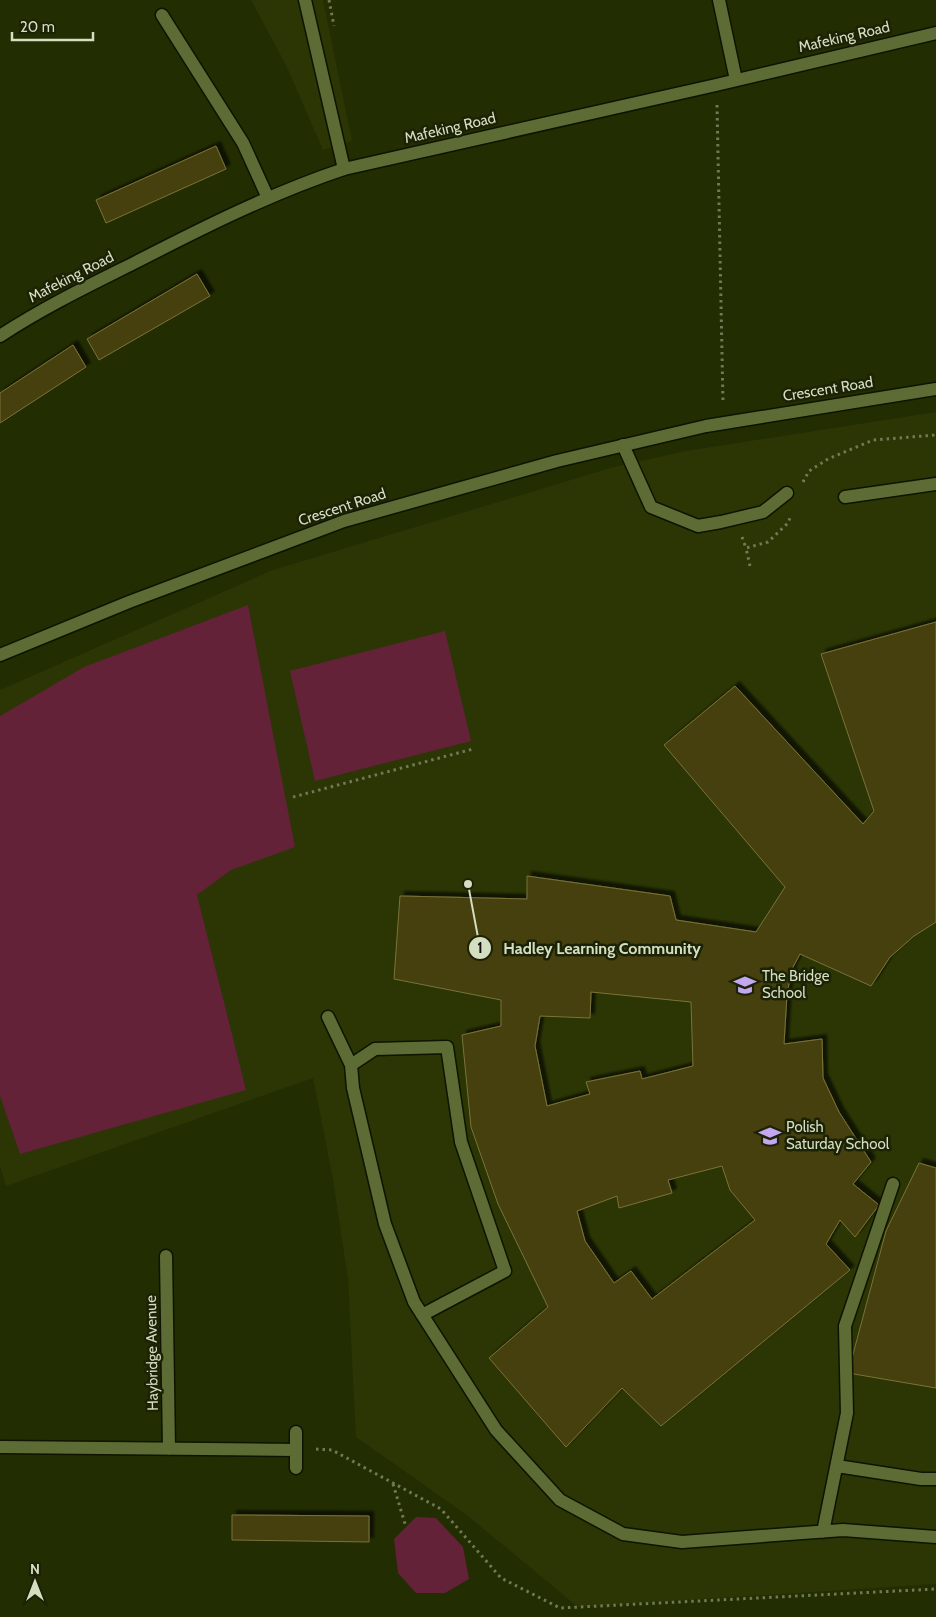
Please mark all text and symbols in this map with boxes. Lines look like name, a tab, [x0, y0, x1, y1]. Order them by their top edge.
scale bar	[12, 10, 94, 42]
text: 20 m	[20, 18, 55, 36]
street label: Mafeking Road	[796, 18, 892, 56]
street label: Mafeking Road	[402, 109, 498, 147]
street label: Mafeking Road	[25, 248, 117, 306]
street label: Crescent Road	[782, 373, 874, 405]
street label: Crescent Road	[296, 484, 388, 530]
callout: Hadley Learning Community	[468, 933, 711, 964]
text: 1	[477, 939, 483, 957]
text: Hadley Learning Community	[503, 939, 701, 958]
place label: The Bridge School	[762, 967, 830, 1002]
school or university icon: The Bridge School	[732, 972, 758, 998]
place label: Polish Saturday School	[786, 1118, 890, 1153]
school or university icon: Polish Saturday School	[757, 1123, 783, 1149]
street label: Haybridge Avenue	[142, 1295, 162, 1411]
north arrow	[10, 1557, 60, 1607]
text: N	[30, 1560, 40, 1578]

